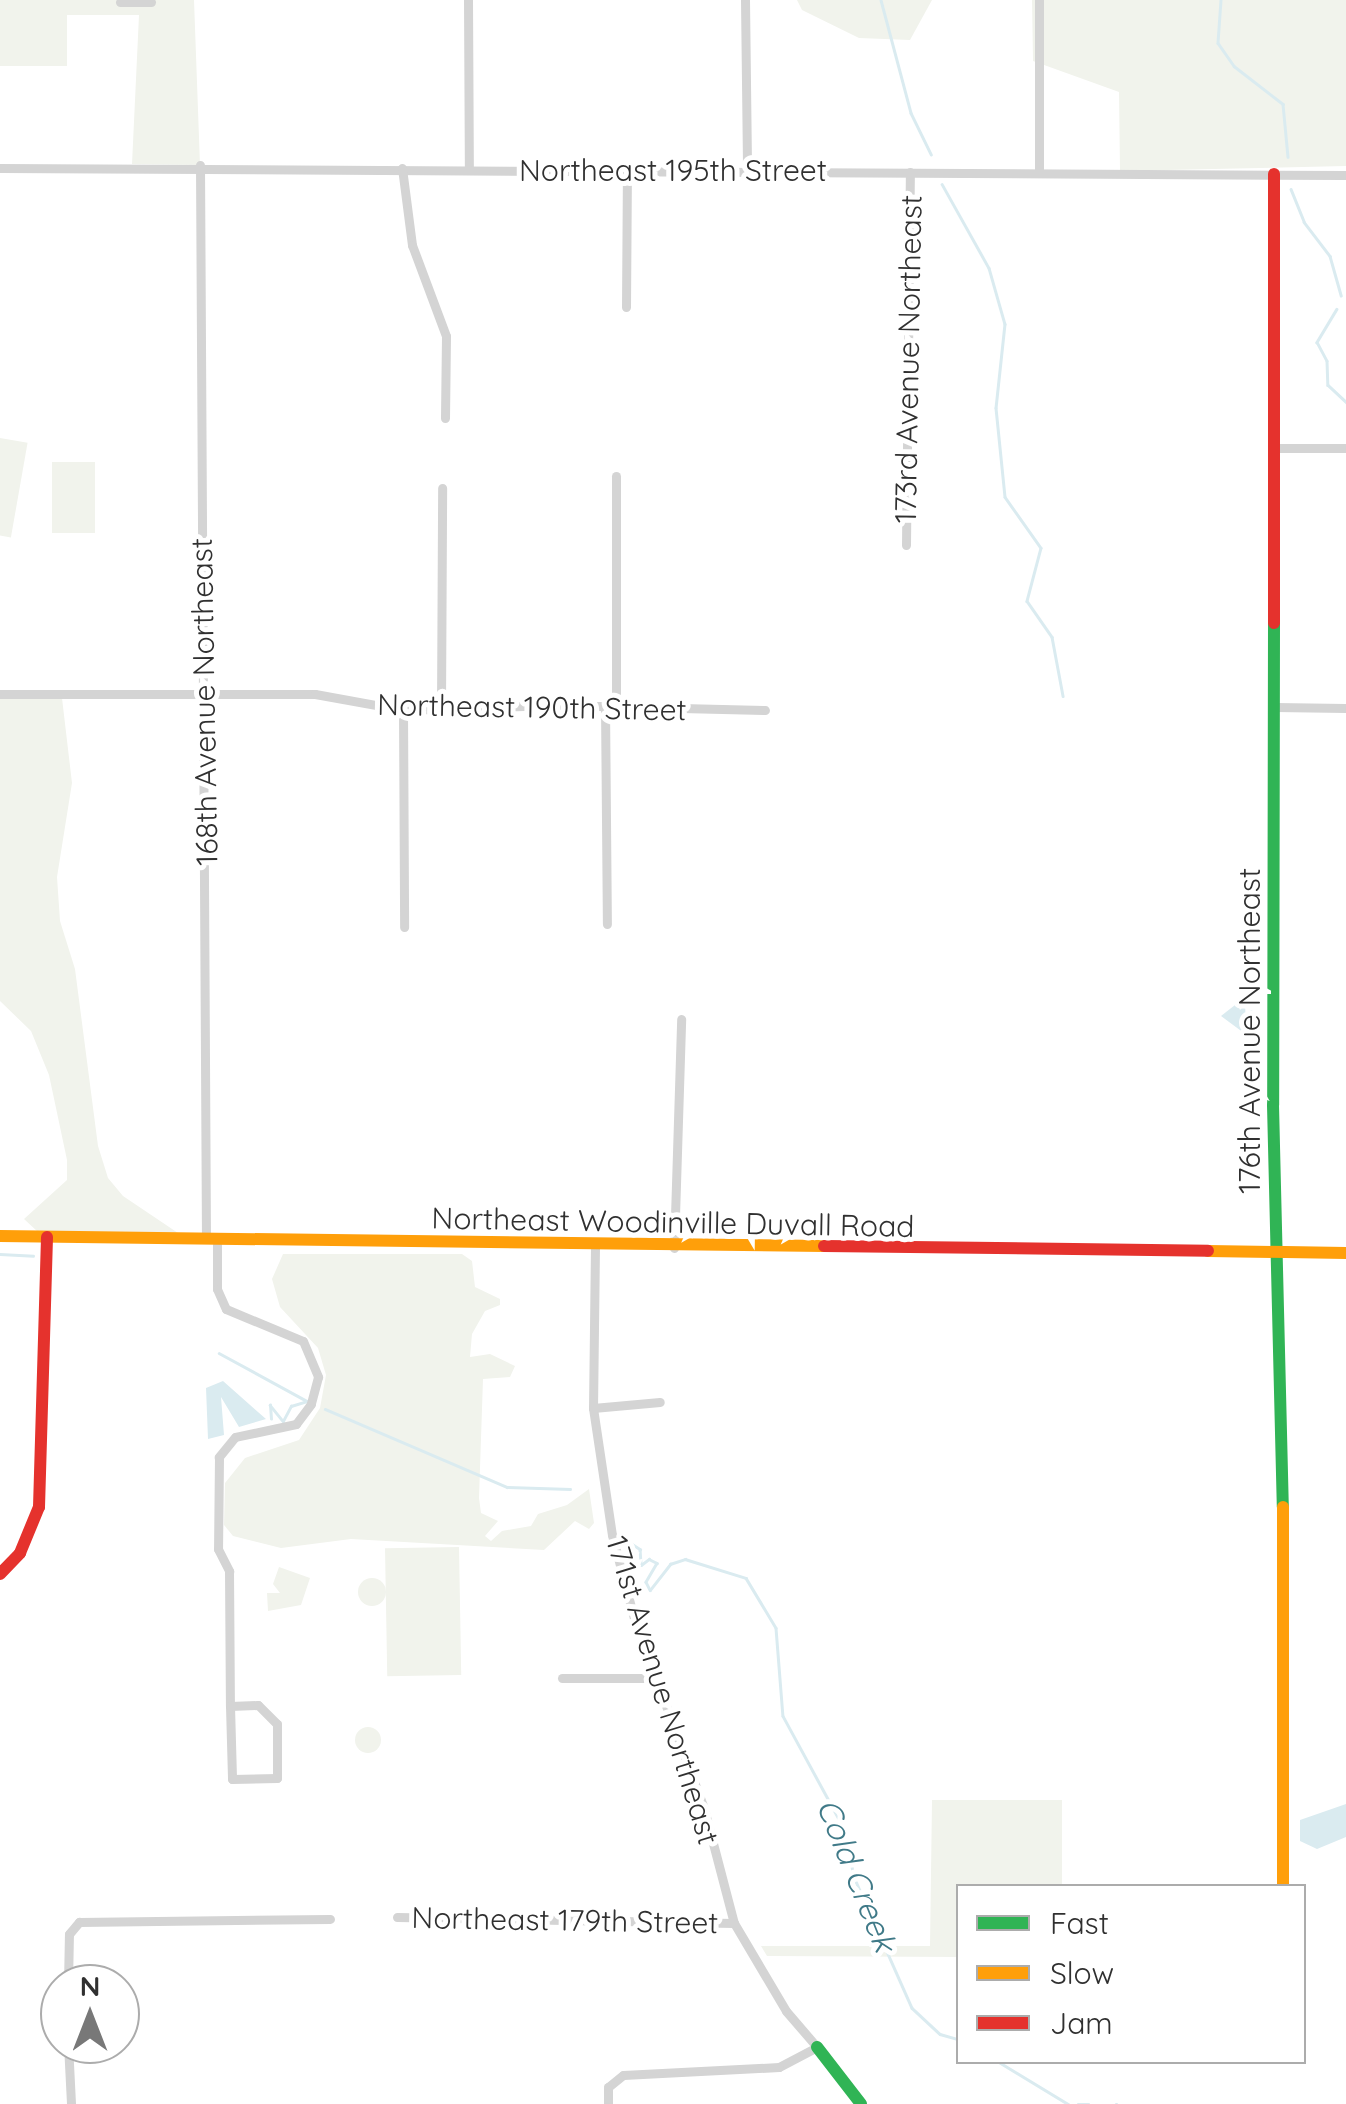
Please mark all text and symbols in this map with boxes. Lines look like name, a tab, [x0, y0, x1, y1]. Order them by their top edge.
street label: Northeast 195th Street	[519, 152, 827, 188]
street label: 173rd Avenue Northeast	[887, 194, 929, 524]
street label: 168th Avenue Northeast	[183, 538, 225, 866]
street label: Northeast 190th Street	[377, 686, 687, 728]
street label: 176th Avenue Northeast	[1231, 868, 1267, 1194]
street label: Northeast Woodinville Duvall Road	[431, 1200, 915, 1244]
street label: 171st Avenue Northeast	[599, 1532, 727, 1848]
water label: Cold Creek	[809, 1793, 905, 1957]
legend	[956, 1884, 1306, 2064]
street label: Northeast 179th Street	[411, 1899, 719, 1941]
text: Fast	[1050, 1904, 1109, 1942]
text: Slow	[1050, 1954, 1114, 1992]
north arrow	[40, 1964, 140, 2064]
text: N	[80, 1968, 100, 2003]
text: Jam	[1050, 2004, 1113, 2042]

